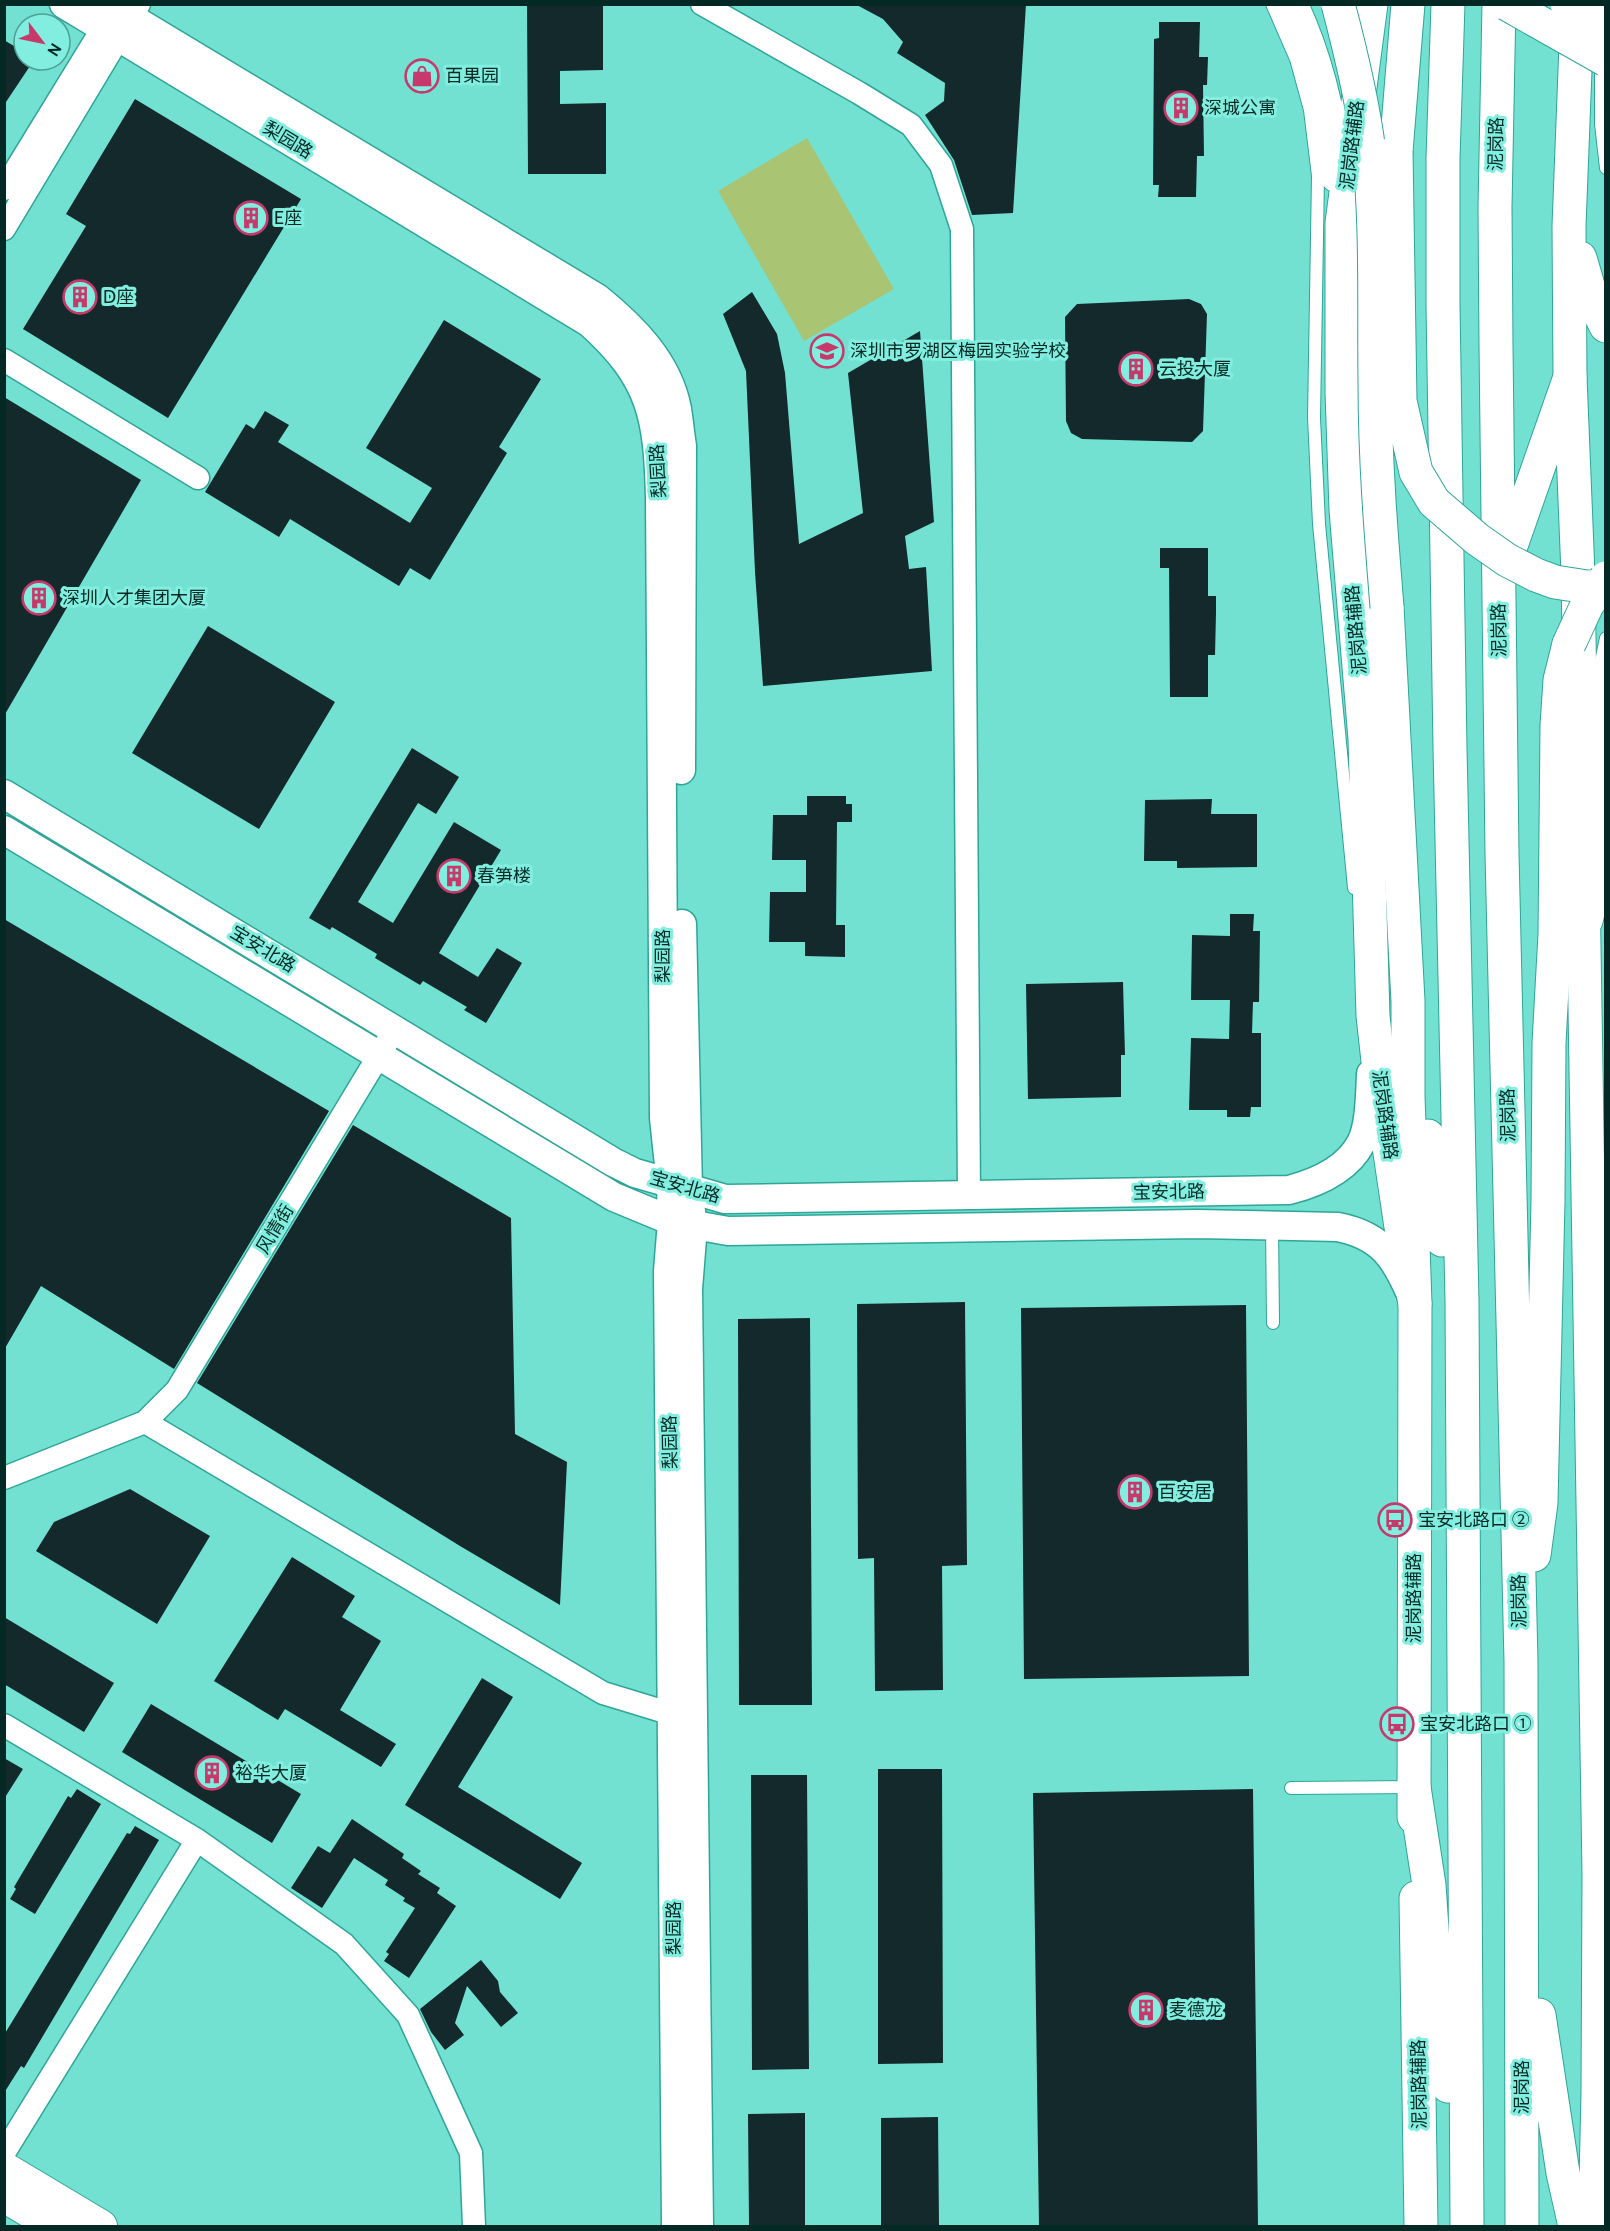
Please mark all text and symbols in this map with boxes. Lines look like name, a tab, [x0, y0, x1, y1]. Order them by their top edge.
north arrow	[12, 12, 72, 72]
text: N	[43, 40, 65, 60]
shop icon: 百果园	[404, 58, 440, 94]
place label: 百果园	[445, 65, 499, 87]
building icon: 深城公寓	[1163, 90, 1199, 126]
place label: 深城公寓	[1204, 97, 1276, 119]
street label: 泥岗路辅路	[1336, 99, 1368, 191]
street label: 梨园路	[259, 117, 317, 163]
street label: 泥岗路	[1485, 117, 1507, 171]
building icon: E座	[233, 200, 269, 236]
place label: E座	[274, 207, 302, 229]
building icon: D座	[62, 279, 98, 315]
place label: D座	[103, 286, 134, 308]
school or university icon: 深圳市罗湖区梅园实验学校	[809, 333, 845, 369]
place label: 深圳市罗湖区梅园实验学校	[850, 340, 1066, 362]
building icon: 云投大厦	[1118, 351, 1154, 387]
place label: 云投大厦	[1159, 358, 1231, 380]
street label: 梨园路	[646, 443, 670, 499]
building icon: 深圳人才集团大厦	[21, 580, 57, 616]
street label: 泥岗路辅路	[1341, 584, 1371, 676]
place label: 深圳人才集团大厦	[62, 587, 206, 609]
street label: 泥岗路	[1488, 603, 1510, 657]
building icon: 春笋楼	[436, 858, 472, 894]
place label: 春笋楼	[477, 865, 531, 887]
street label: 宝安北路	[226, 921, 300, 977]
street label: 梨园路	[652, 929, 674, 983]
street label: 泥岗路辅路	[1368, 1069, 1402, 1161]
street label: 泥岗路	[1497, 1088, 1519, 1142]
street label: 宝安北路	[647, 1167, 723, 1207]
street label: 宝安北路	[1133, 1180, 1205, 1204]
street label: 风情街	[252, 1200, 298, 1258]
street label: 梨园路	[659, 1415, 681, 1469]
building icon: 百安居	[1117, 1474, 1153, 1510]
place label: 百安居	[1158, 1481, 1212, 1503]
bus stop icon: 宝安北路口 ②	[1377, 1502, 1413, 1538]
place label: 宝安北路口 ②	[1418, 1509, 1530, 1531]
street label: 泥岗路辅路	[1403, 1553, 1425, 1643]
street label: 泥岗路	[1508, 1574, 1530, 1628]
bus stop icon: 宝安北路口 ①	[1379, 1706, 1415, 1742]
place label: 宝安北路口 ①	[1420, 1713, 1532, 1735]
building icon: 裕华大厦	[194, 1755, 230, 1791]
place label: 裕华大厦	[235, 1762, 307, 1784]
street label: 梨园路	[663, 1901, 685, 1955]
building icon: 麦德龙	[1128, 1992, 1164, 2028]
place label: 麦德龙	[1169, 1999, 1223, 2021]
street label: 泥岗路辅路	[1407, 2039, 1431, 2129]
street label: 泥岗路	[1511, 2060, 1533, 2114]

